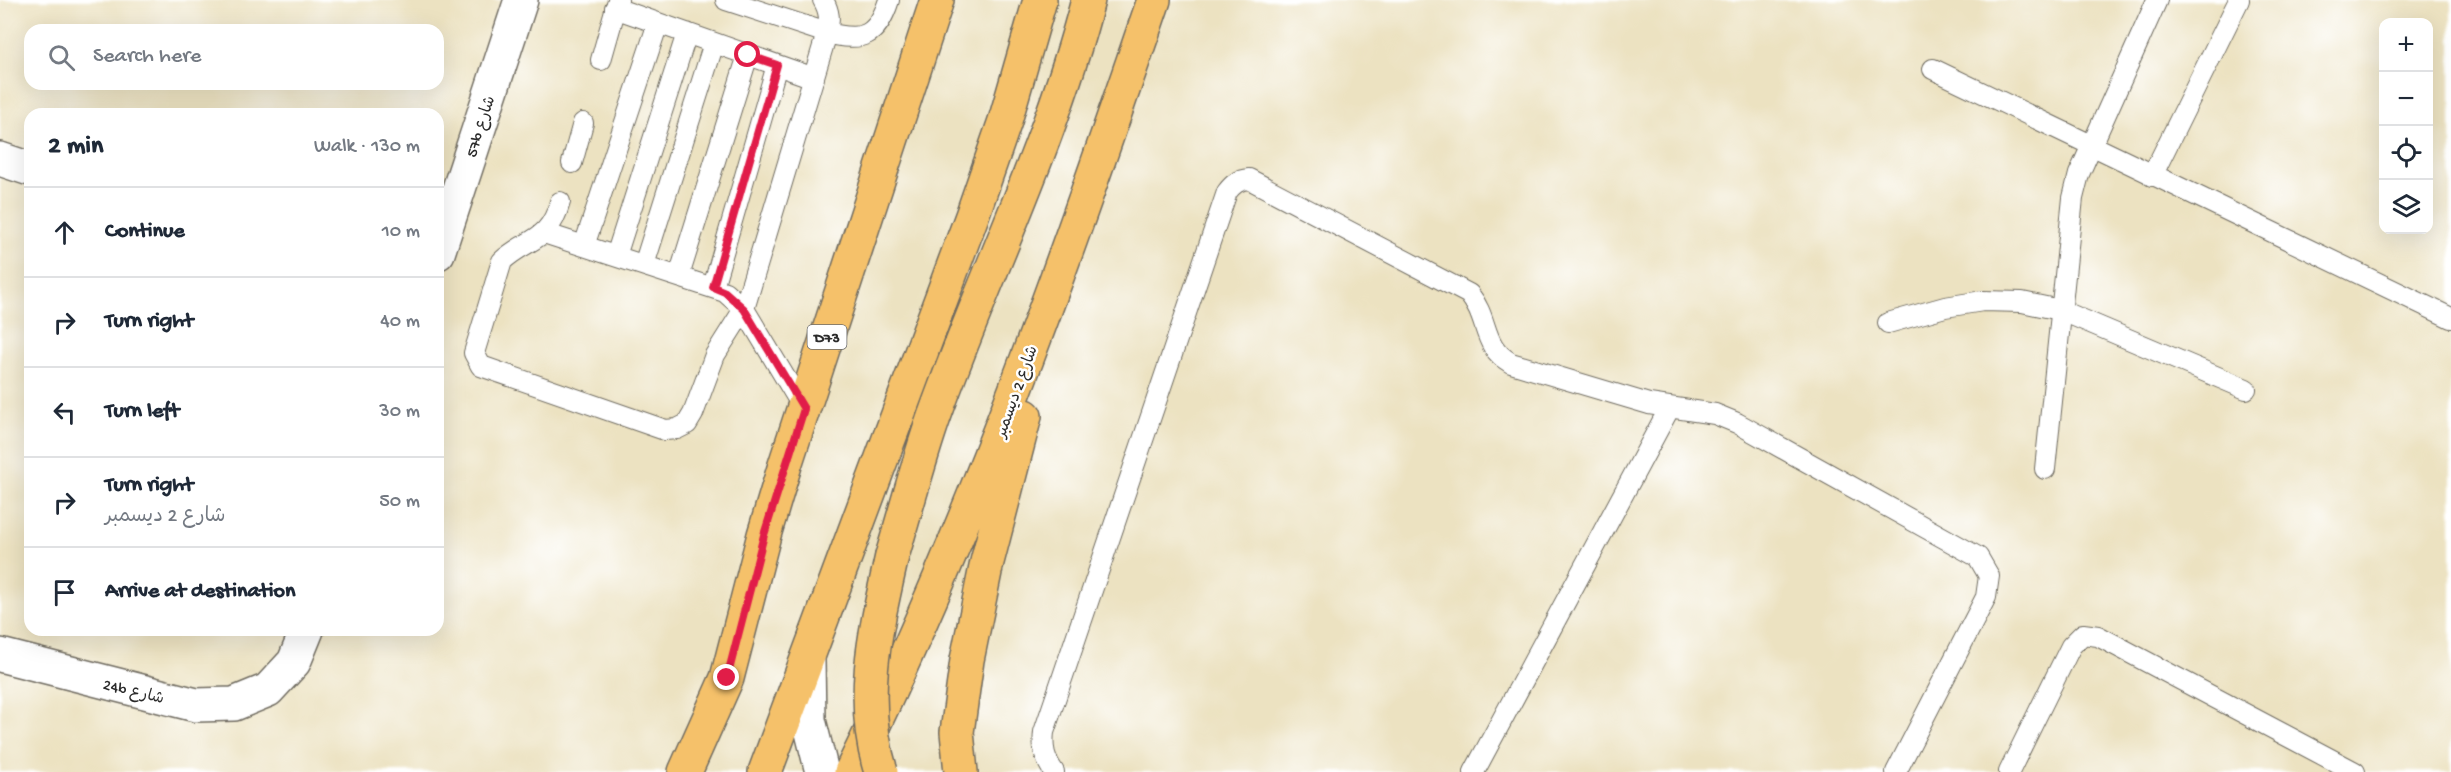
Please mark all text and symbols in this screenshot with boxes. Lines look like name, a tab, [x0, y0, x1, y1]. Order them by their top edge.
map controls	[2379, 18, 2433, 234]
button: +	[2379, 18, 2433, 72]
search box	[24, 24, 444, 90]
icon: search	[45, 41, 78, 74]
route start	[734, 41, 760, 67]
text: Search here	[93, 44, 201, 70]
button: −	[2379, 72, 2433, 126]
street label: 57b شارع	[463, 94, 501, 160]
button: locate	[2379, 126, 2433, 180]
text: 2 min	[48, 132, 103, 163]
text: Walk · 130 m	[314, 136, 420, 159]
button: layers	[2379, 180, 2433, 234]
icon: ahead	[48, 216, 81, 249]
text: Continue	[105, 219, 185, 245]
text: 10 m	[382, 221, 420, 244]
icon: right	[48, 306, 81, 339]
text: Turn right	[105, 309, 193, 335]
text: 40 m	[380, 311, 420, 334]
road number: D73	[808, 325, 846, 349]
street label: شارع 2 ديسمبر	[992, 344, 1044, 443]
icon: left	[48, 396, 81, 429]
text: Turn left	[105, 399, 179, 425]
text: 30 m	[379, 401, 420, 424]
text: Turn right	[105, 473, 193, 499]
icon: right	[48, 486, 81, 519]
text: 50 m	[379, 491, 420, 514]
text: شارع 2 ديسمبر	[105, 506, 225, 529]
icon: arrive	[48, 576, 81, 609]
text: Arrive at destination	[105, 579, 295, 605]
route end	[713, 664, 739, 690]
street label: 24b شارع	[101, 677, 166, 710]

